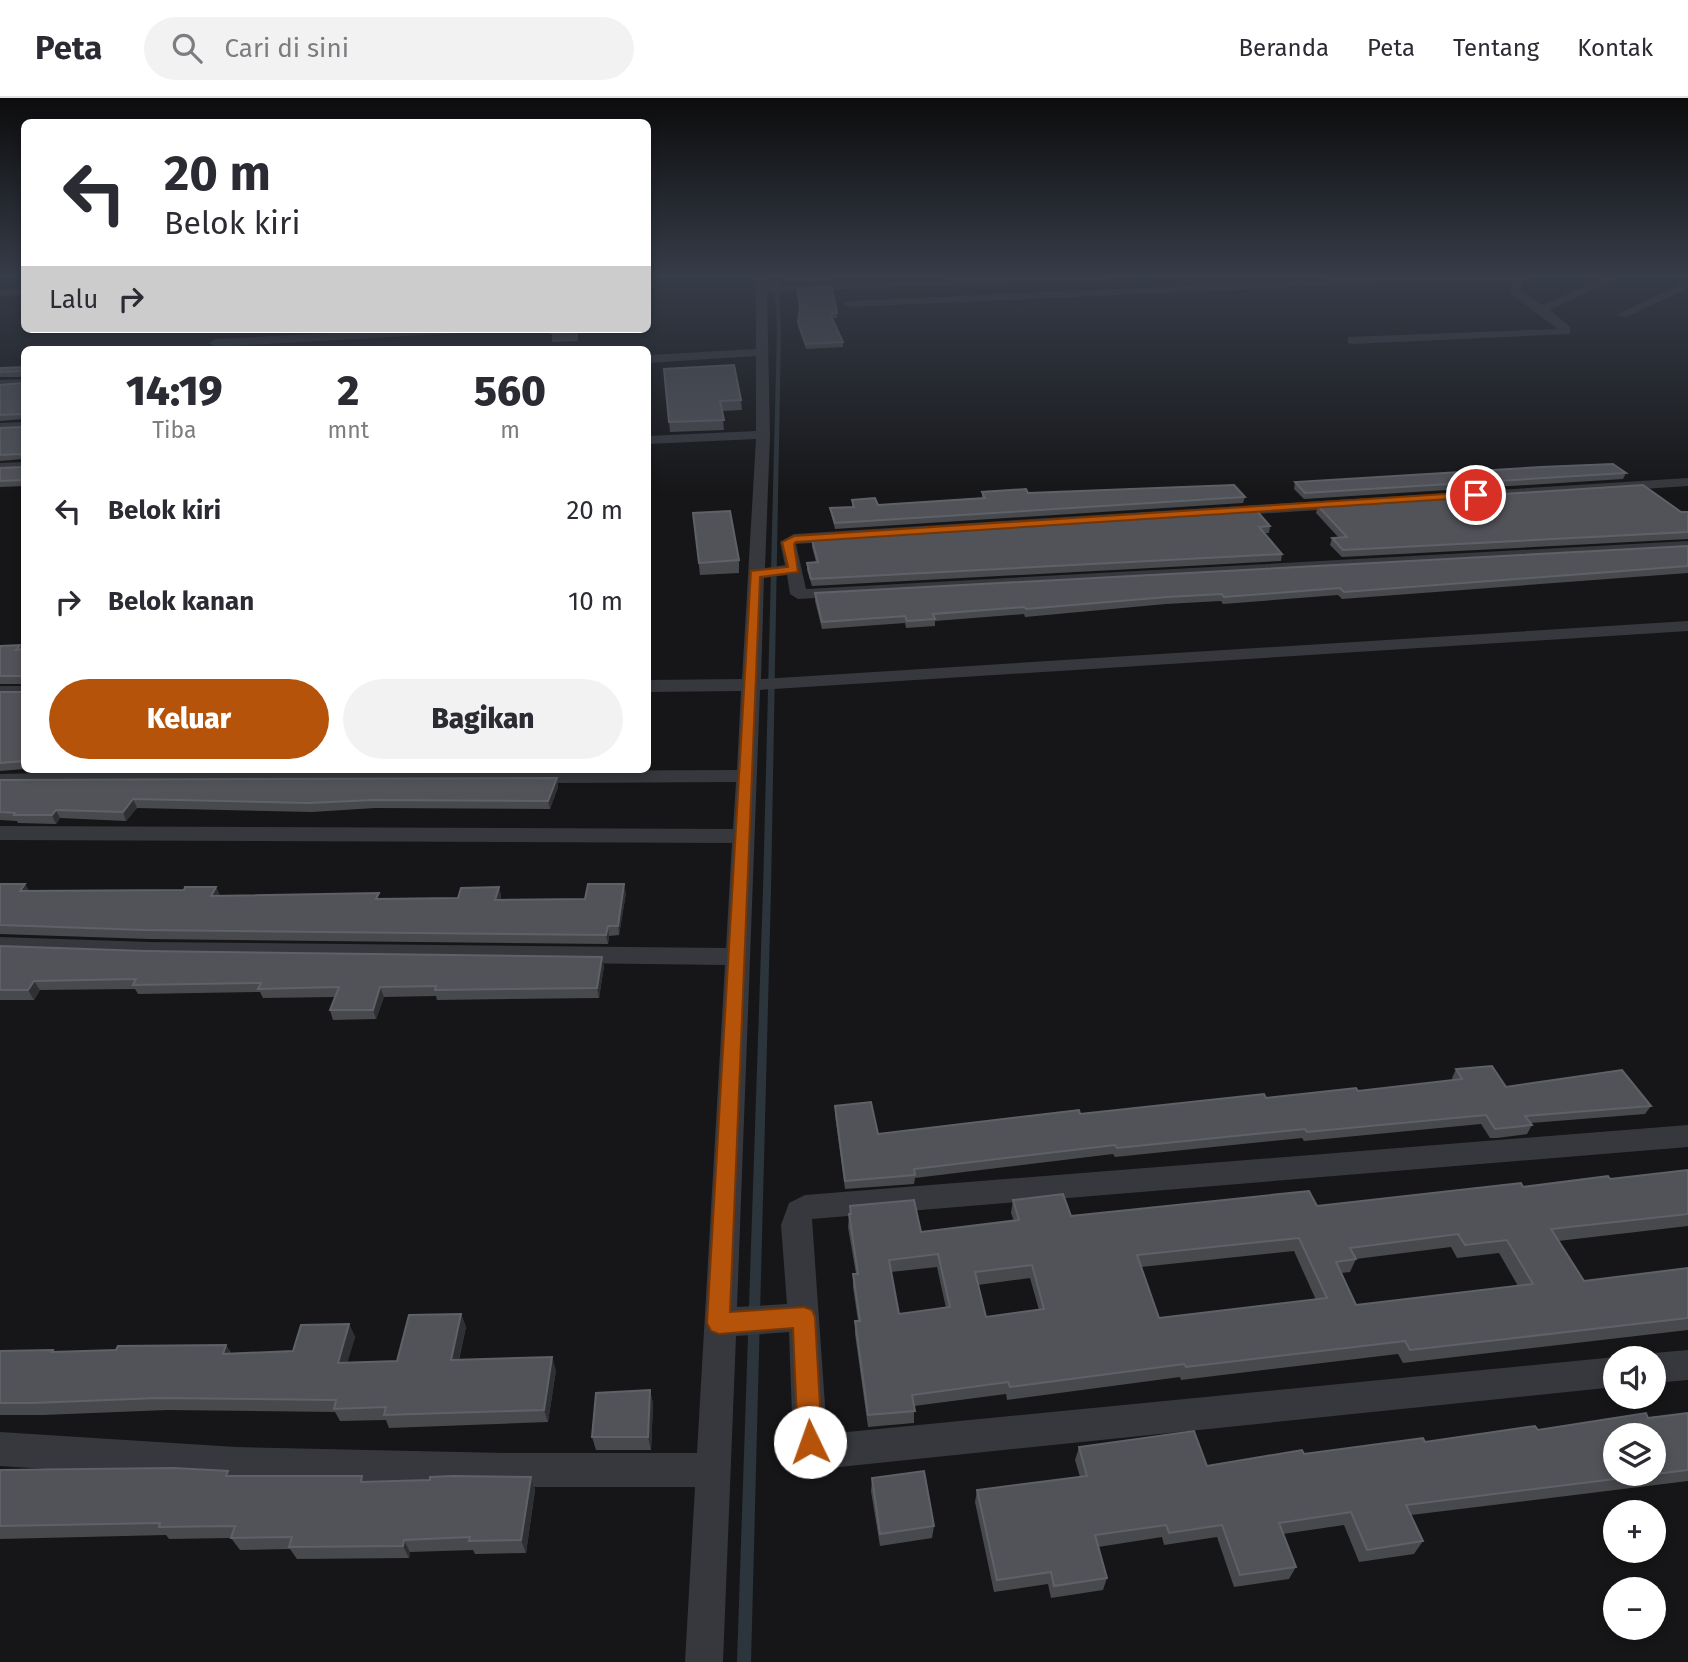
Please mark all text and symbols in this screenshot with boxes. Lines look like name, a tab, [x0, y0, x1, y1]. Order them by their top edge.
search box	[144, 17, 634, 80]
text: Peta	[35, 28, 102, 68]
icon: search	[168, 29, 206, 67]
text: Cari di sini	[224, 33, 349, 64]
text: Beranda	[1238, 34, 1329, 62]
text: Peta	[1367, 34, 1415, 62]
text: Tentang	[1453, 34, 1539, 62]
text: Kontak	[1577, 34, 1653, 62]
text: 20 m	[164, 144, 271, 203]
icon: left	[49, 147, 140, 238]
text: Belok kiri	[164, 204, 300, 242]
icon: right	[112, 280, 150, 318]
text: Lalu	[49, 284, 98, 315]
text: 14:19	[126, 366, 223, 416]
text: 2	[337, 366, 359, 416]
text: 560	[474, 366, 546, 416]
text: Tiba	[152, 416, 196, 444]
text: mnt	[328, 416, 369, 444]
text: m	[500, 416, 520, 444]
pin	[1446, 465, 1506, 525]
icon: arrive	[1457, 476, 1495, 514]
icon: left	[49, 492, 87, 530]
text: Belok kiri	[108, 495, 221, 526]
text: 20 m	[566, 495, 623, 526]
icon: right	[49, 583, 87, 621]
text: Belok kanan	[108, 586, 254, 617]
text: 10 m	[568, 586, 623, 617]
button: Keluar	[49, 679, 329, 759]
button: Bagikan	[343, 679, 623, 759]
map controls	[1603, 1346, 1666, 1640]
button: sound	[1603, 1346, 1666, 1409]
position arrow	[773, 1405, 847, 1479]
button: layers	[1603, 1423, 1666, 1486]
button: +	[1603, 1500, 1666, 1563]
button: −	[1603, 1577, 1666, 1640]

